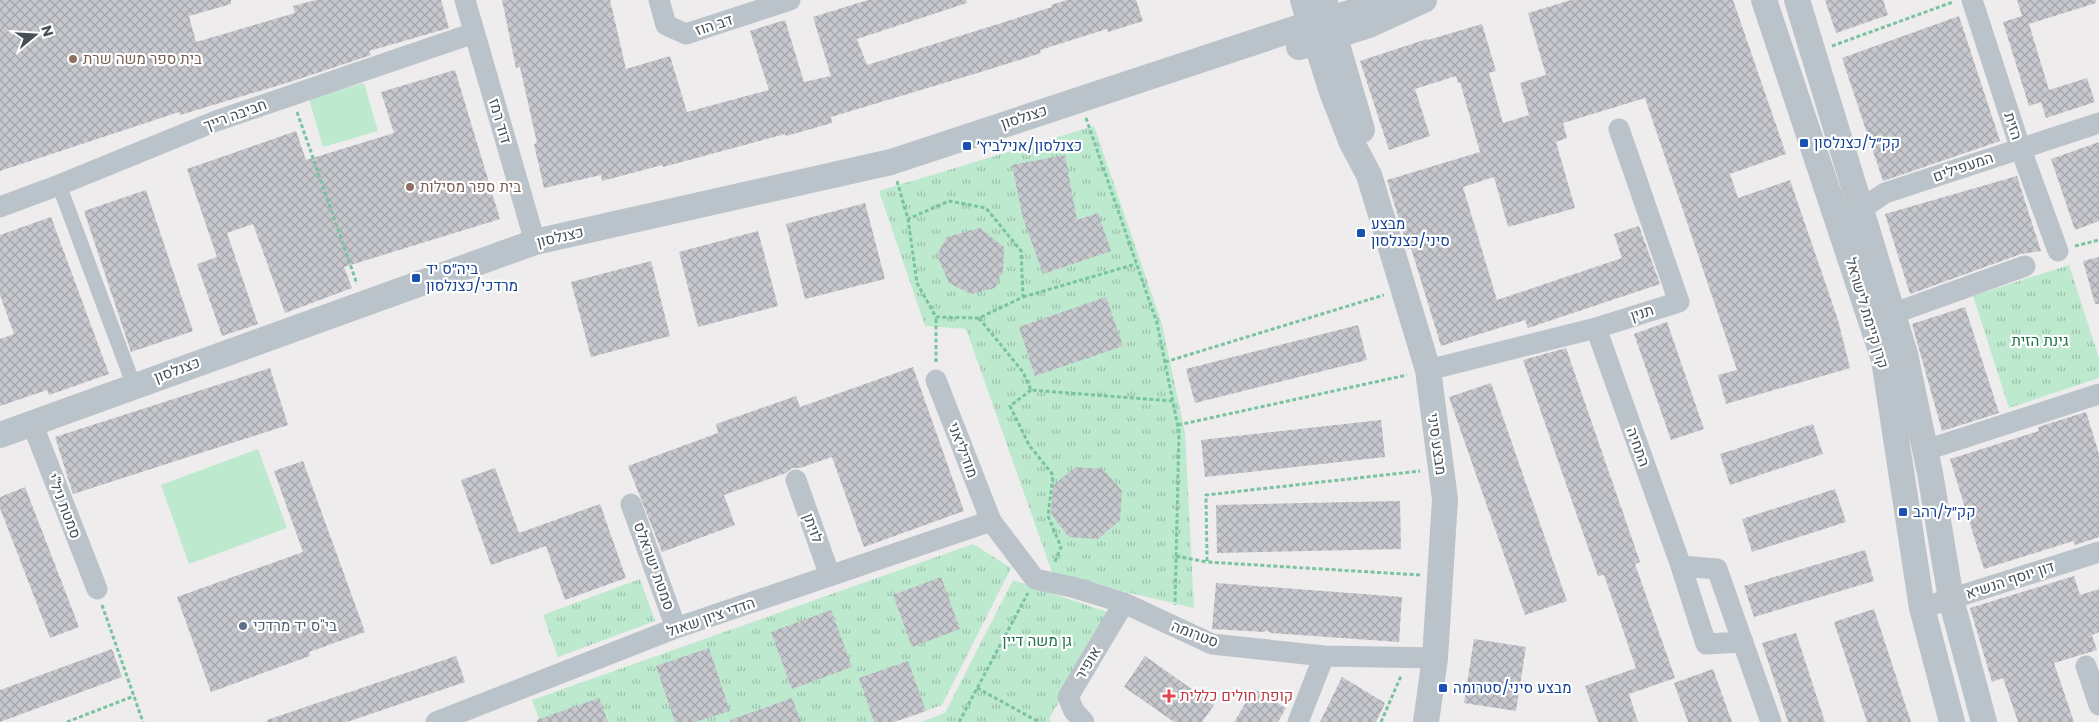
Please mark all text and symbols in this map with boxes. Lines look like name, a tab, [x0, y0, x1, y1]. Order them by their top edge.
street label: דב הוז	[692, 9, 735, 40]
north arrow	[10, 10, 60, 60]
text: N	[36, 23, 59, 39]
place label: בית ספר משה שרת	[83, 48, 202, 69]
marker: בית ספר משה שרת	[67, 53, 79, 65]
street label: חביבה רייך	[200, 93, 269, 136]
street label: דוד רמז	[484, 96, 517, 146]
street label: כצנלסון	[998, 99, 1050, 134]
street label: הזית	[1999, 109, 2028, 142]
place label: קק״ל/כצנלסון	[1814, 132, 1900, 153]
place label: כצנלסון/אנילביץ׳	[977, 135, 1082, 156]
marker: קק״ל/כצנלסון	[1798, 137, 1810, 149]
marker: כצנלסון/אנילביץ׳	[961, 140, 973, 152]
street label: המעפילים	[1930, 146, 1996, 187]
place label: בית ספר מסילות	[420, 176, 521, 197]
marker: בית ספר מסילות	[404, 181, 416, 193]
place label: מבצע סיני/כצנלסון	[1371, 213, 1450, 251]
street label: כצנלסון	[534, 221, 585, 252]
marker: מבצע סיני/כצנלסון	[1355, 227, 1367, 239]
street label: קרן קיימת לישראל	[1841, 255, 1894, 371]
place label: ביה״ס יד מרדכי/כצנלסון	[426, 258, 518, 296]
marker: ביה״ס יד מרדכי/כצנלסון	[410, 272, 422, 284]
street label: תנין	[1627, 299, 1656, 326]
park label: גינת הזית	[2011, 330, 2069, 351]
street label: כצנלסון	[151, 352, 203, 388]
street label: מבצע סיני	[1423, 412, 1452, 476]
street label: מודיליאני	[943, 419, 984, 481]
street label: התחיה	[1622, 424, 1655, 470]
street label: סמטת ניל"י	[42, 470, 87, 541]
place label: קק״ל/רהב	[1913, 501, 1976, 522]
marker: קק״ל/רהב	[1897, 506, 1909, 518]
street label: לויתן	[798, 510, 829, 546]
street label: סמטת ישראלס	[629, 519, 680, 613]
street label: דון יוסף הנשיא	[1963, 555, 2057, 604]
street label: הדדי ציון שאול	[664, 592, 758, 641]
place label: בי"ס יד מרדכי	[253, 615, 337, 636]
street label: סטרומה	[1169, 615, 1222, 652]
marker: בי"ס יד מרדכי	[237, 620, 249, 632]
park label: גן משה דיין	[1002, 630, 1072, 651]
street label: אופיר	[1069, 642, 1106, 683]
place label: מבצע סיני/סטרומה	[1453, 677, 1571, 698]
marker: מבצע סיני/סטרומה	[1437, 682, 1449, 694]
place label: קופת חולים כללית	[1180, 685, 1293, 706]
marker: קופת חולים כללית	[1162, 689, 1176, 703]

